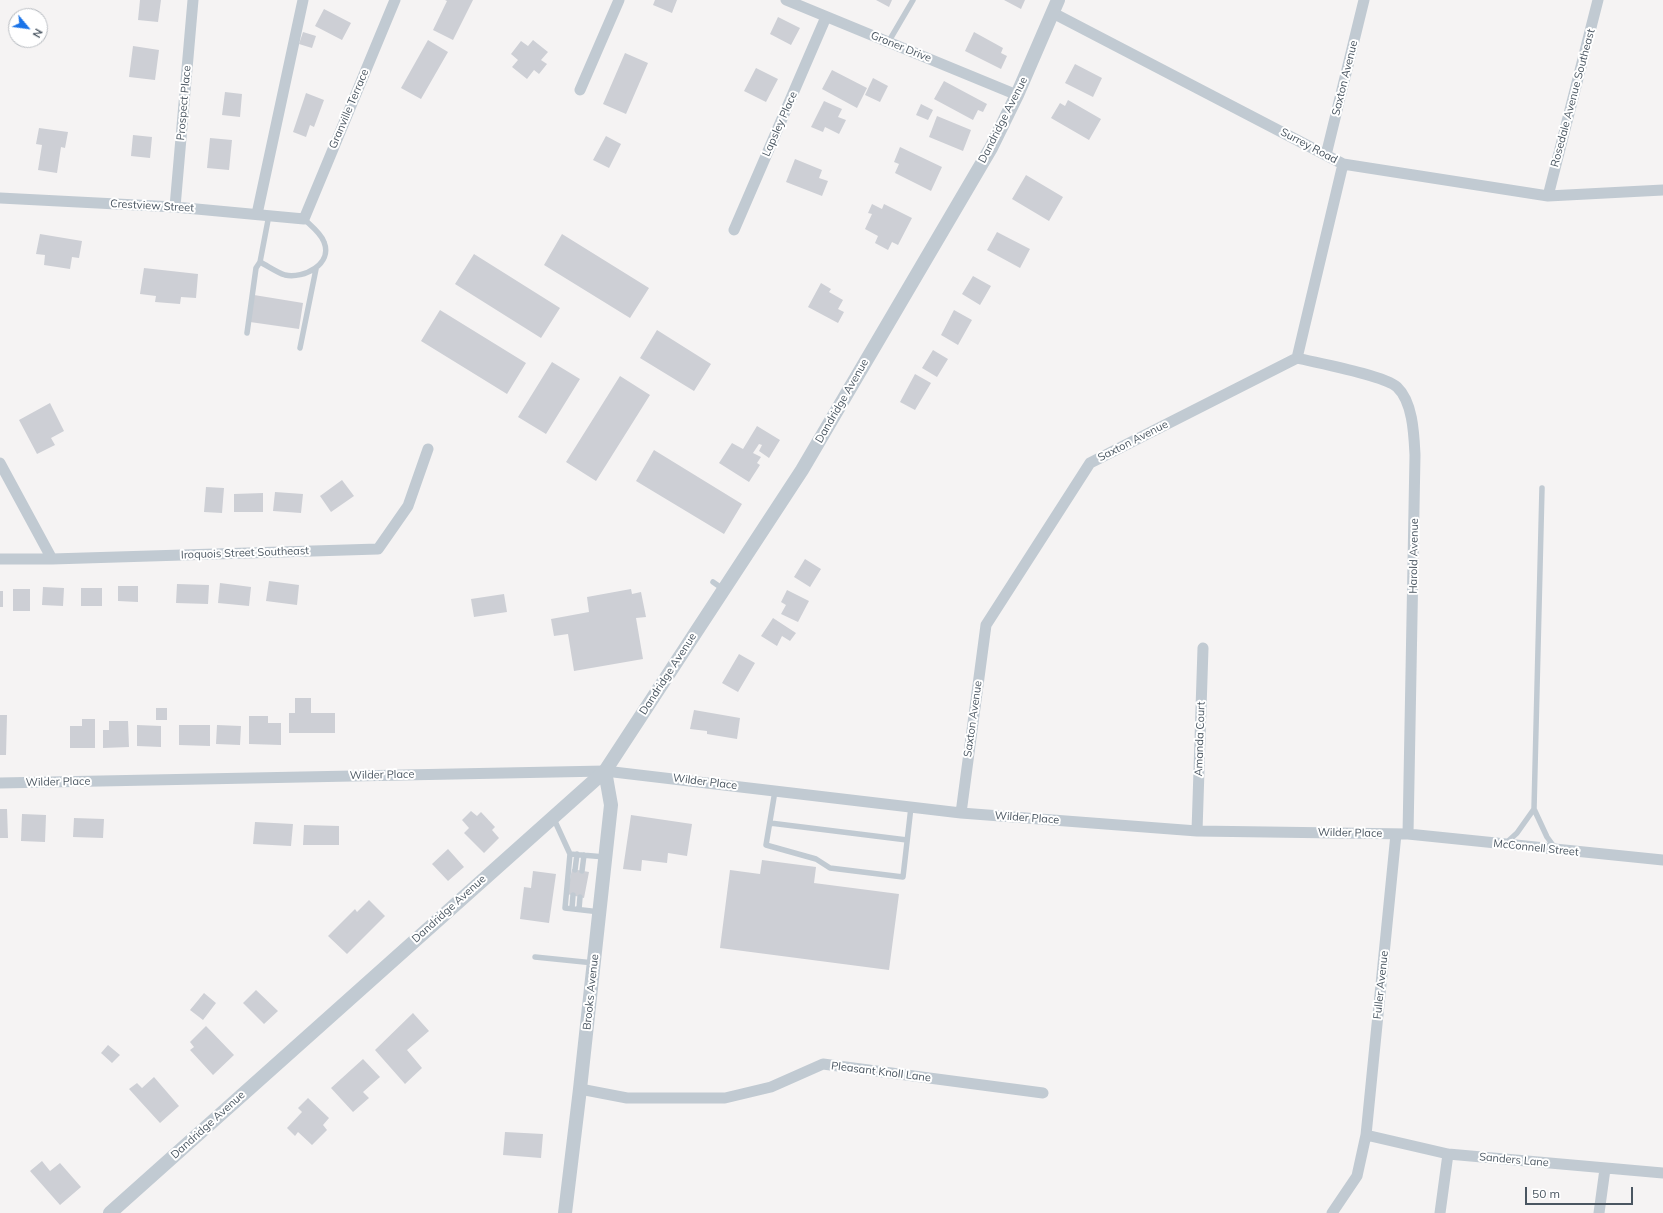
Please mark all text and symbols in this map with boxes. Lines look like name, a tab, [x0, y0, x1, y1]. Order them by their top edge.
north arrow	[8, 8, 48, 48]
text: N	[29, 26, 46, 40]
street label: Rosedale Avenue Southeast	[1548, 27, 1598, 169]
street label: Groner Drive	[869, 29, 933, 65]
street label: Saxton Avenue	[1329, 39, 1361, 117]
street label: Prospect Place	[174, 65, 194, 141]
street label: Granville Terrace	[326, 67, 372, 151]
street label: Dandridge Avenue	[976, 75, 1030, 165]
street label: Lapsley Place	[760, 90, 800, 158]
street label: Surrey Road	[1278, 125, 1340, 167]
street label: Crestview Street	[110, 197, 194, 215]
street label: Dandridge Avenue	[813, 357, 871, 445]
street label: Saxton Avenue	[1096, 418, 1170, 464]
street label: Harold Avenue	[1407, 518, 1421, 594]
street label: Iroquois Street Southeast	[181, 544, 309, 562]
street label: Dandridge Avenue	[637, 631, 699, 717]
street label: Saxton Avenue	[961, 680, 985, 758]
street label: Amanda Court	[1192, 701, 1208, 777]
street label: Wilder Place	[350, 768, 414, 782]
street label: Wilder Place	[672, 772, 738, 792]
street label: Wilder Place	[26, 775, 90, 789]
street label: Wilder Place	[994, 809, 1060, 827]
street label: Wilder Place	[1318, 826, 1382, 840]
street label: McConnell Street	[1493, 837, 1579, 859]
street label: Dandridge Avenue	[409, 872, 489, 946]
street label: Fuller Avenue	[1371, 950, 1391, 1020]
street label: Brooks Avenue	[580, 953, 602, 1031]
street label: Pleasant Knoll Lane	[830, 1059, 932, 1085]
street label: Dandridge Avenue	[168, 1088, 248, 1162]
street label: Sanders Lane	[1479, 1150, 1549, 1170]
scale bar	[1527, 1179, 1635, 1205]
text: 50 m	[1532, 1186, 1560, 1201]

